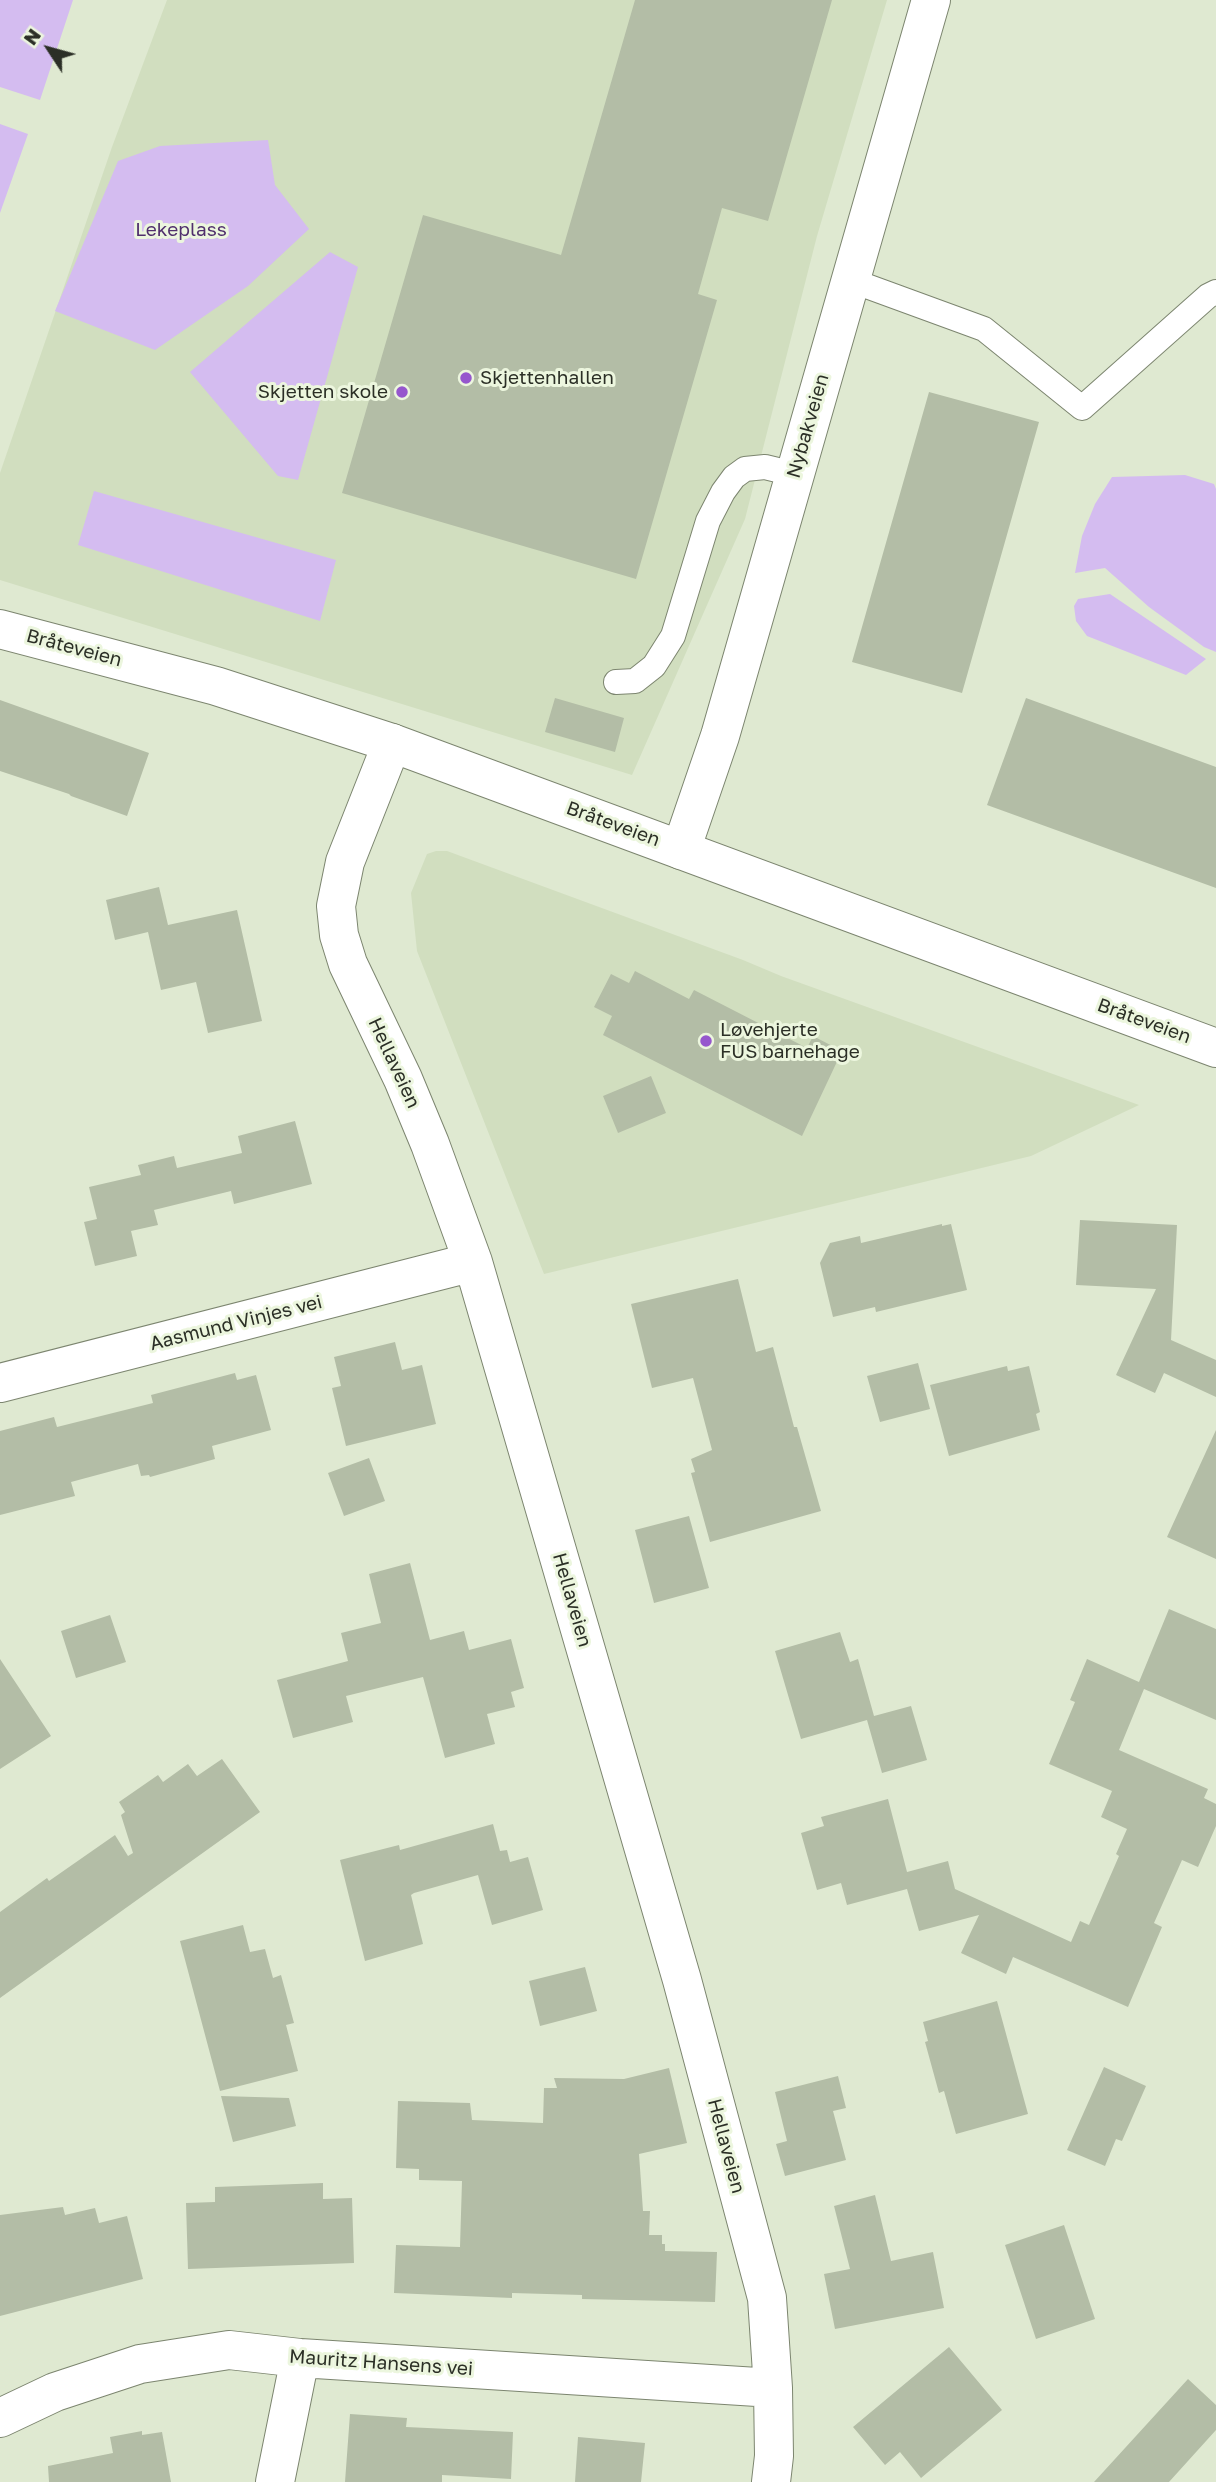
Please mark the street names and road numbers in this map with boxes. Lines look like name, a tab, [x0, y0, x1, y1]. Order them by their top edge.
street label: Nybakveien	[782, 371, 834, 481]
street label: Bråteveien	[24, 624, 124, 672]
street label: Bråteveien	[563, 797, 663, 851]
street label: Bråteveien	[1094, 994, 1194, 1048]
street label: Hellaveien	[363, 1014, 425, 1112]
street label: Aasmund Vinjes vei	[147, 1291, 325, 1355]
street label: Hellaveien	[548, 1550, 596, 1650]
street label: Hellaveien	[702, 2096, 750, 2196]
street label: Mauritz Hansens vei	[288, 2345, 474, 2381]

